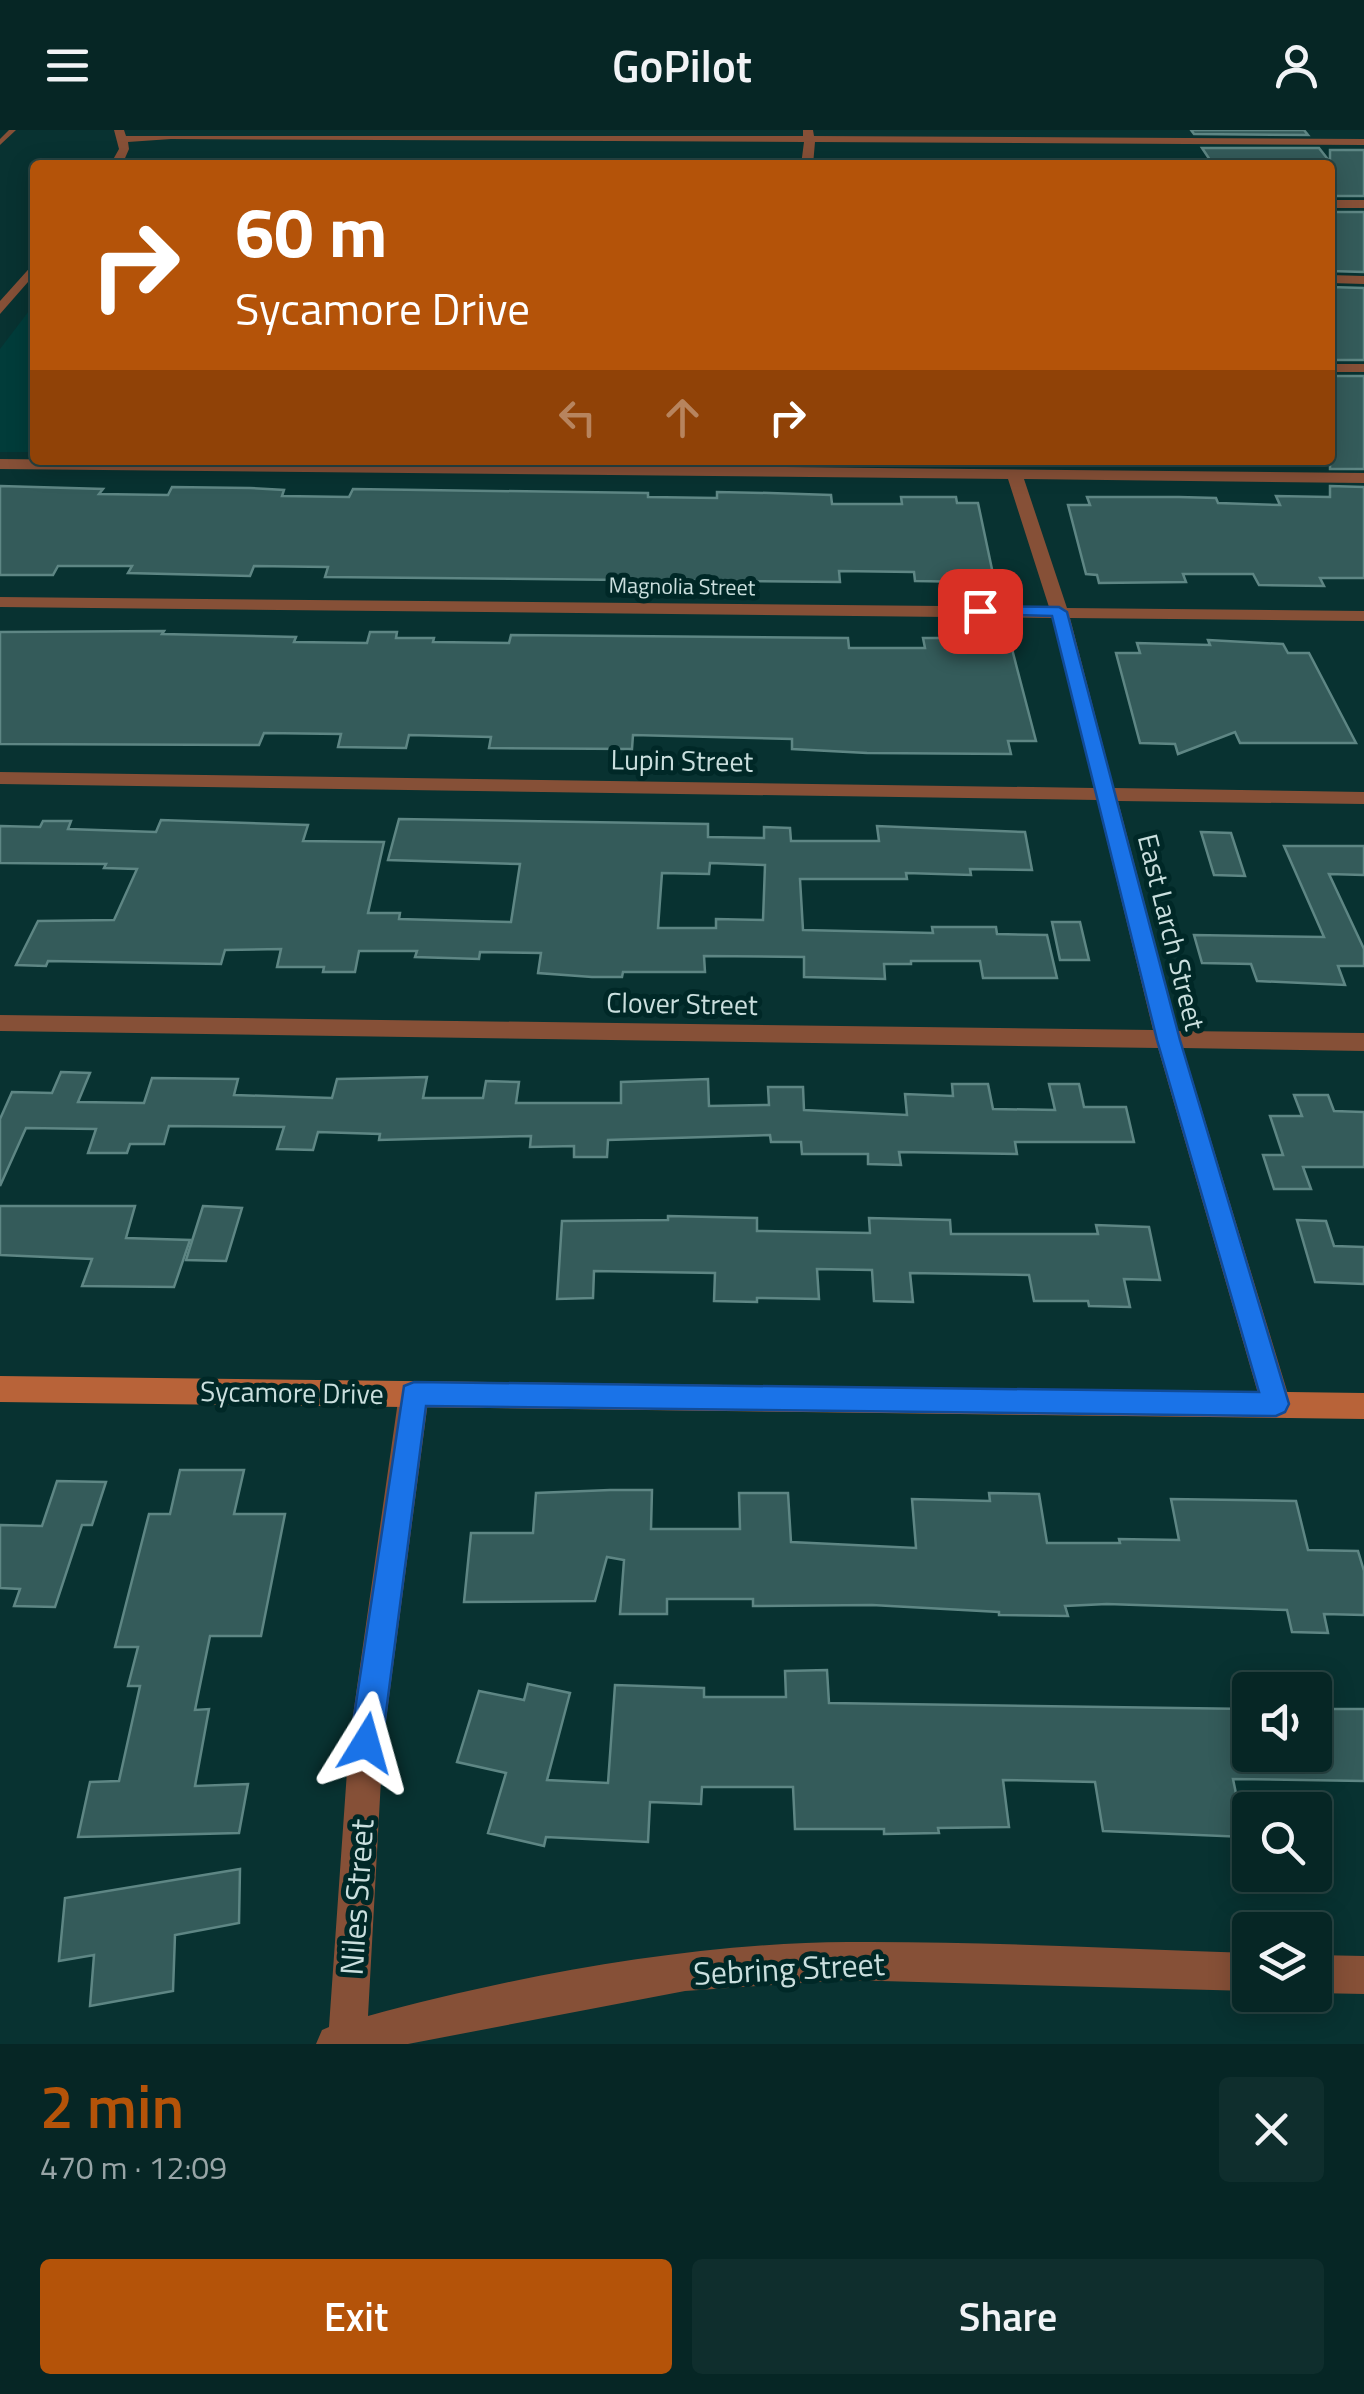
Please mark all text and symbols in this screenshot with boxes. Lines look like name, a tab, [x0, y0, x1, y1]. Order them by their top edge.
text: GoPilot	[612, 31, 752, 99]
icon: menu	[40, 38, 95, 93]
icon: person	[1269, 38, 1324, 93]
text: 60 m	[235, 178, 388, 284]
icon: right	[70, 200, 200, 330]
text: Sycamore Drive	[235, 274, 530, 342]
icon: left	[550, 390, 605, 445]
icon: ahead	[655, 390, 710, 445]
icon: right	[760, 390, 815, 445]
street label: Magnolia Street	[608, 568, 756, 604]
pin	[938, 569, 1023, 654]
icon: arrive	[953, 584, 1008, 639]
street label: Lupin Street	[610, 737, 754, 783]
street label: East Larch Street	[1127, 829, 1217, 1035]
street label: Clover Street	[606, 980, 758, 1026]
street label: Sycamore Drive	[200, 1369, 384, 1415]
map controls	[1232, 1672, 1332, 2012]
button: sound	[1232, 1672, 1332, 1772]
position arrow	[314, 1691, 418, 1795]
button: search	[1232, 1792, 1332, 1892]
street label: Niles Street	[327, 1817, 385, 1977]
button: layers	[1232, 1912, 1332, 2012]
street label: Sebring Street	[692, 1939, 886, 1997]
text: 2 min	[40, 2060, 184, 2151]
button: close	[1219, 2077, 1324, 2182]
text: 470 m · 12:09	[40, 2143, 227, 2191]
button: Exit	[40, 2259, 672, 2374]
button: Share	[692, 2259, 1324, 2374]

